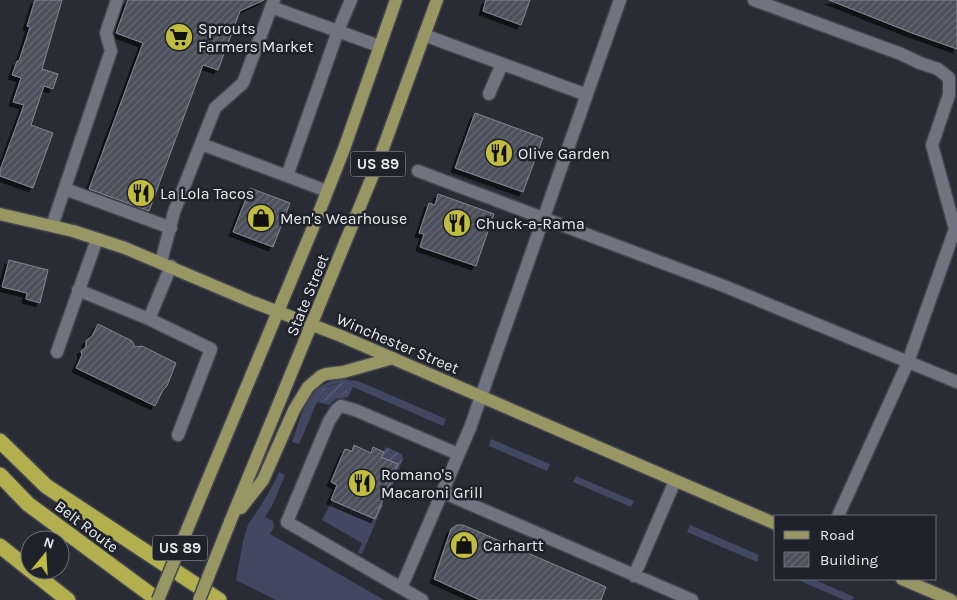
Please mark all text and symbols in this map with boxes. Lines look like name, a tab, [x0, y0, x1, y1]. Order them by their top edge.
place label: Sprouts Farmers Market	[198, 19, 313, 56]
supermarket icon: Sprouts Farmers Market	[164, 22, 194, 52]
restaurant icon: Olive Garden	[484, 138, 514, 168]
place label: Olive Garden	[518, 144, 610, 163]
road number: US 89	[350, 152, 406, 176]
restaurant icon: La Lola Tacos	[126, 178, 156, 208]
place label: La Lola Tacos	[160, 184, 254, 203]
shop icon: Men's Wearhouse	[246, 203, 276, 233]
restaurant icon: Chuck-a-Rama	[442, 208, 472, 238]
place label: Men's Wearhouse	[280, 209, 407, 228]
place label: Chuck-a-Rama	[476, 214, 585, 233]
street label: State Street	[282, 252, 332, 339]
street label: Winchester Street	[334, 309, 462, 378]
place label: Romano's Macaroni Grill	[381, 465, 483, 502]
restaurant icon: Romano's Macaroni Grill	[347, 468, 377, 498]
street label: Belt Route	[51, 496, 122, 557]
legend	[774, 515, 937, 580]
text: Road	[820, 526, 855, 544]
north arrow	[20, 530, 70, 580]
shop icon: Carhartt	[449, 530, 479, 560]
text: N	[41, 533, 56, 553]
road number: US 89	[152, 536, 208, 560]
place label: Carhartt	[483, 536, 544, 555]
text: Building	[820, 551, 878, 569]

